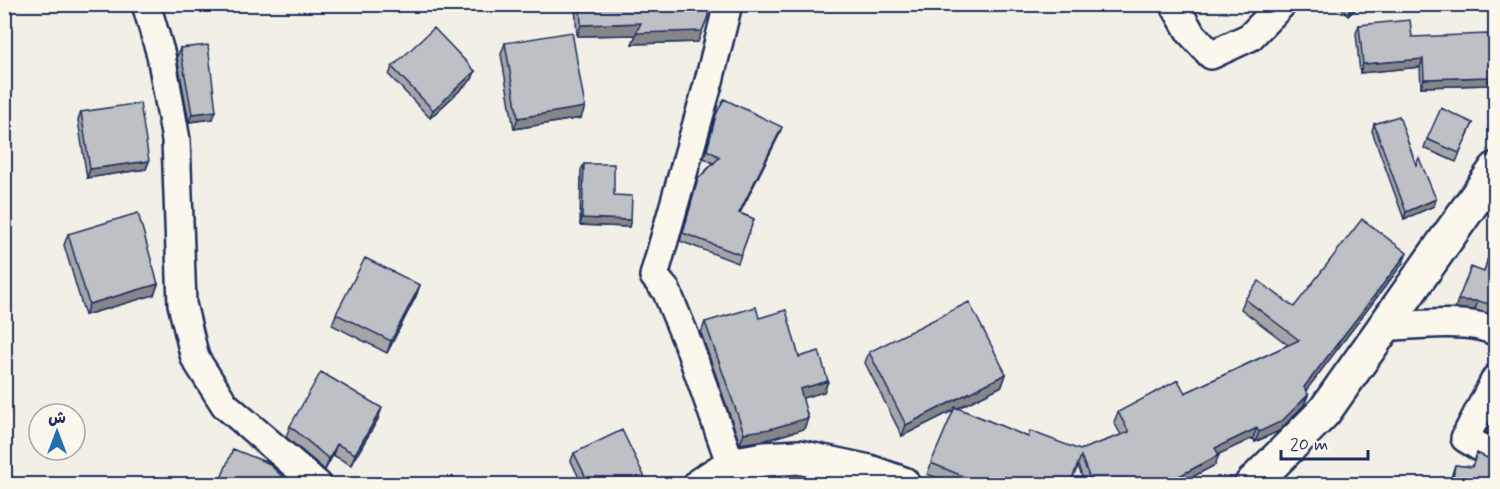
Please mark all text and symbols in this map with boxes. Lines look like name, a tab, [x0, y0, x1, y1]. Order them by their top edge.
north arrow	[27, 402, 87, 462]
text: ش	[48, 408, 66, 429]
scale bar	[1281, 423, 1368, 461]
text: 20 m	[1290, 433, 1328, 457]

